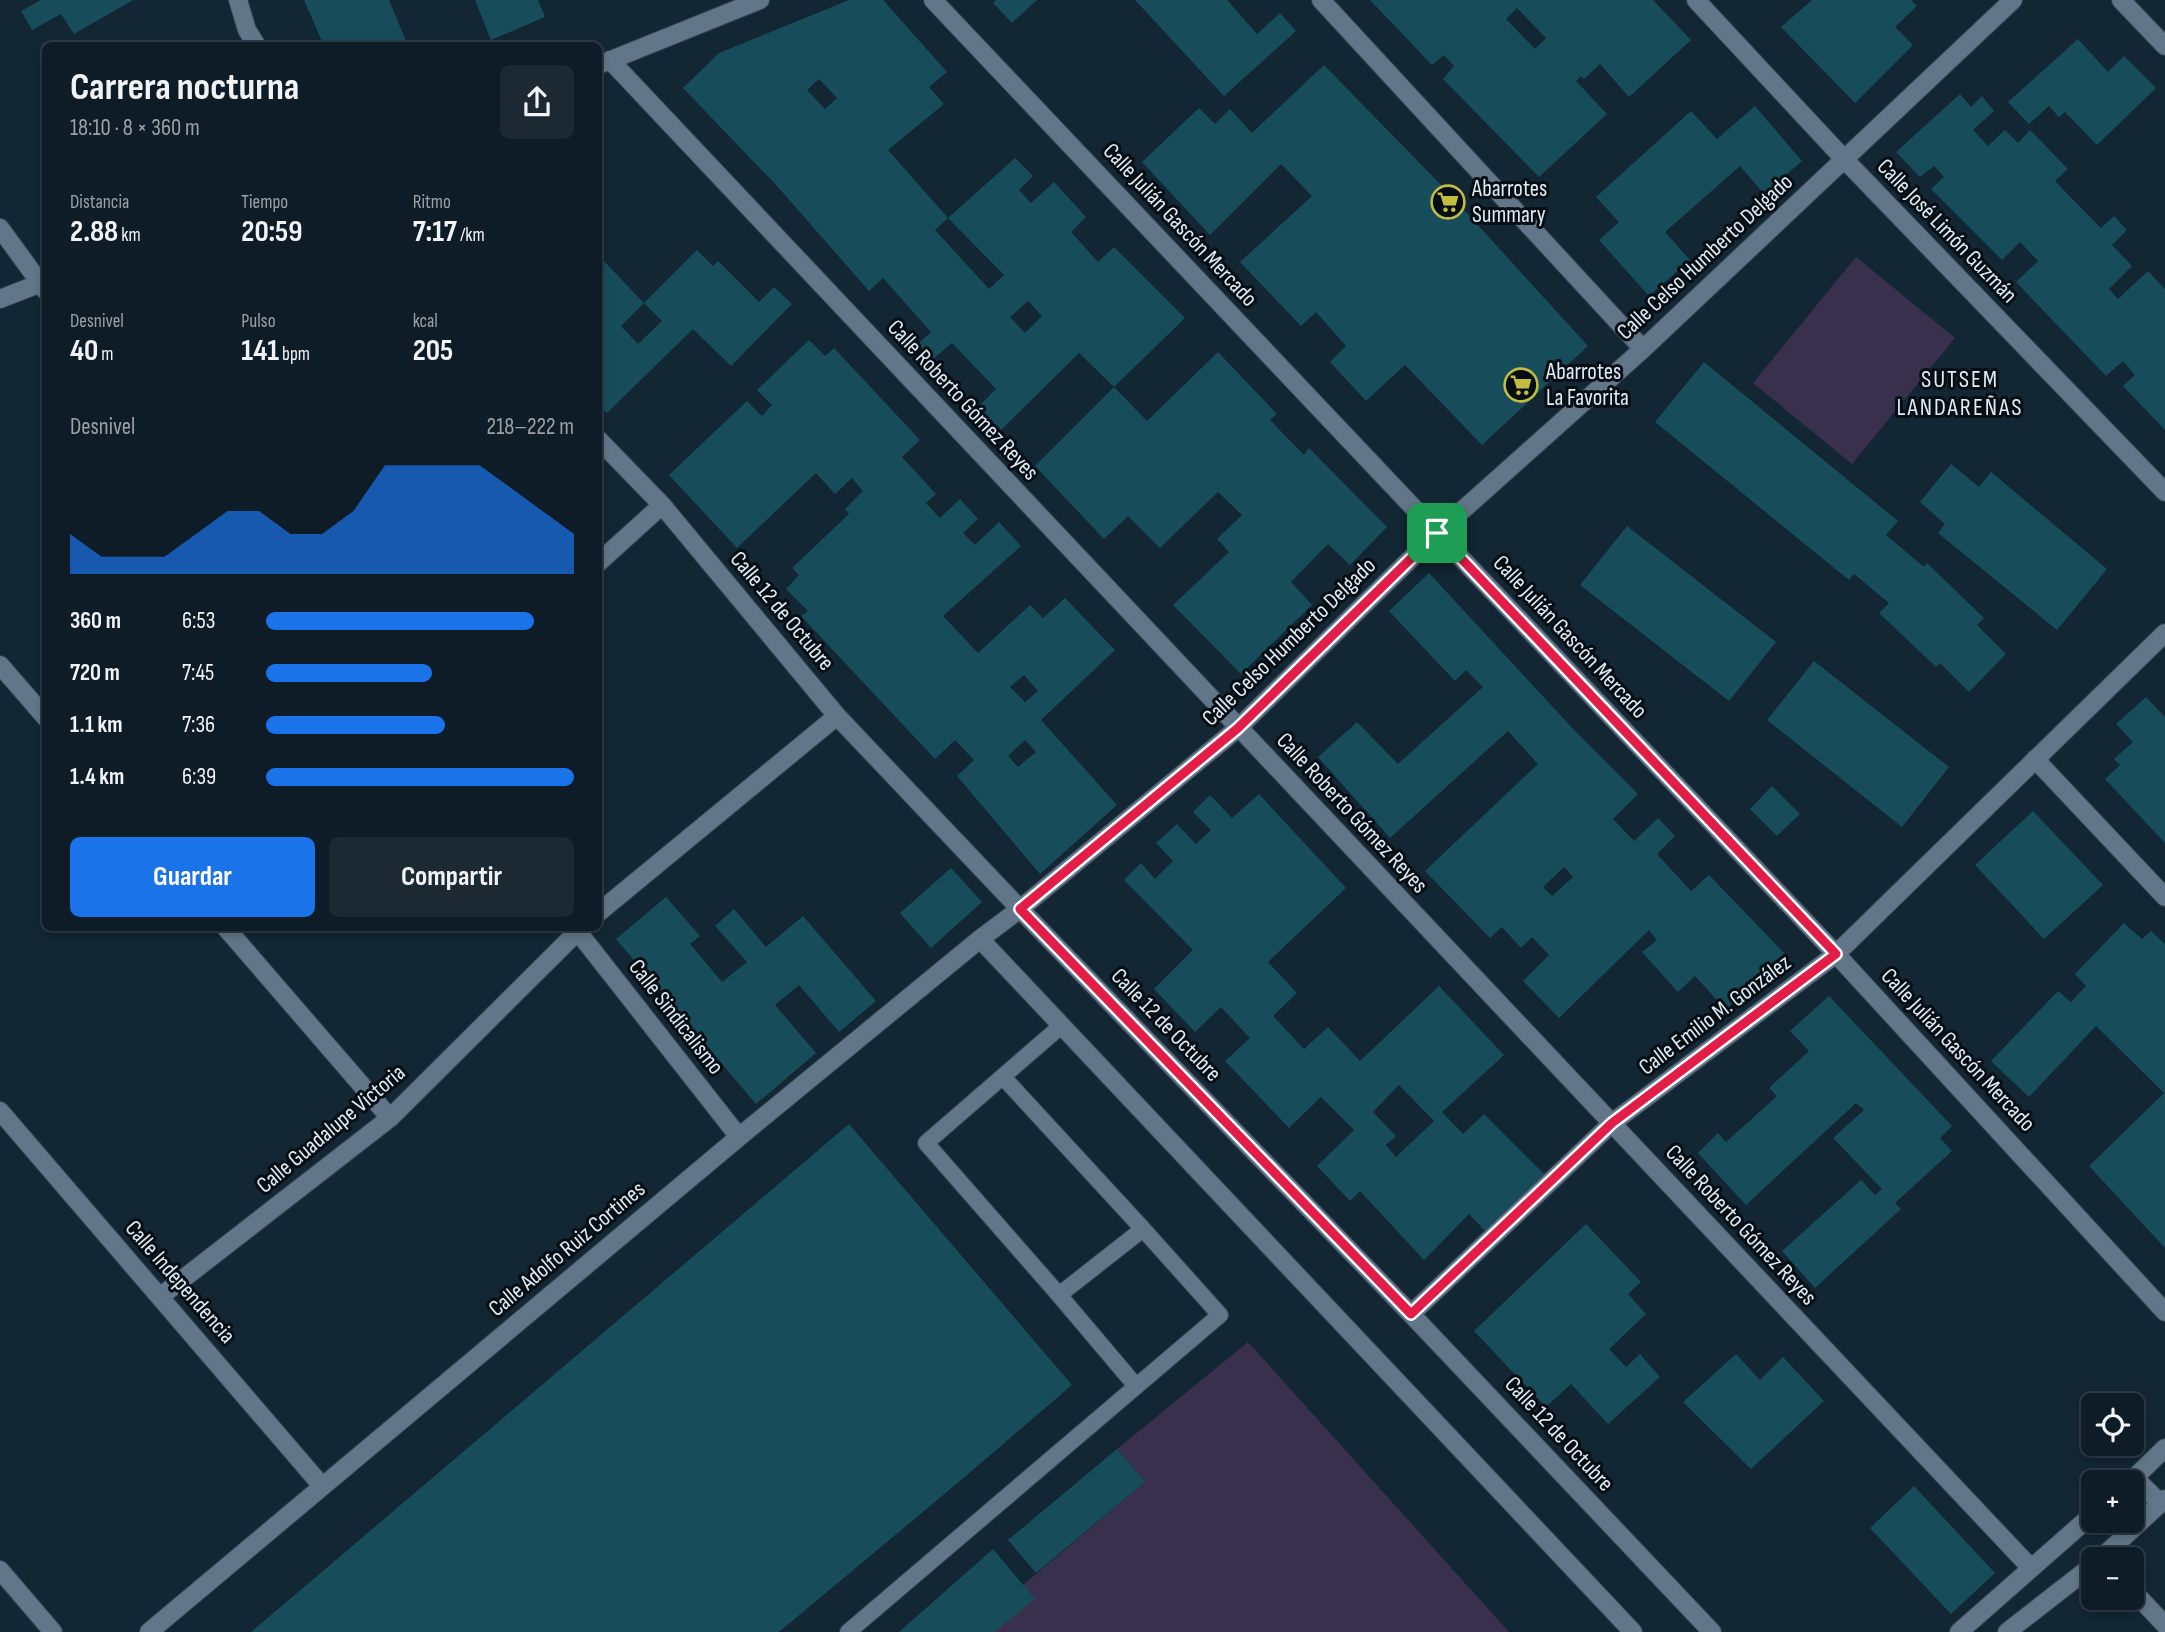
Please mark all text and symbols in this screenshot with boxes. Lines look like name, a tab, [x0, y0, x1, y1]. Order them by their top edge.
text: Carrera nocturna	[70, 65, 299, 110]
button: share	[500, 65, 574, 139]
text: 18:10 · 8 × 360 m	[70, 114, 200, 142]
street label: Calle Julián Gascón Mercado	[1097, 137, 1263, 313]
street label: Calle José Limón Guzmán	[1871, 153, 2023, 309]
street label: Calle Celso Humberto Delgado	[1611, 168, 1799, 346]
place label: Abarrotes Summary	[1471, 175, 1547, 229]
supermarket icon: Abarrotes Summary	[1429, 183, 1467, 221]
text: Distancia	[70, 191, 129, 214]
text: Tiempo	[241, 191, 288, 214]
text: Ritmo	[413, 191, 451, 214]
text: 2.88	[70, 214, 118, 250]
text: 20:59	[241, 214, 302, 250]
text: 7:17	[413, 214, 457, 250]
text: km	[118, 224, 141, 247]
text: /km	[457, 224, 485, 247]
text: Desnivel	[70, 310, 124, 333]
text: Pulso	[241, 310, 276, 333]
text: kcal	[413, 310, 438, 333]
street label: Calle Roberto Gómez Reyes	[881, 314, 1045, 486]
text: 40	[70, 333, 98, 369]
text: 141	[241, 333, 279, 369]
text: 205	[413, 333, 453, 369]
text: m	[98, 343, 113, 366]
text: bpm	[279, 343, 310, 366]
place label: Abarrotes La Favorita	[1545, 358, 1629, 412]
district label: SUTSEM LANDAREÑAS	[1896, 365, 2024, 422]
supermarket icon: Abarrotes La Favorita	[1502, 366, 1540, 404]
text: Desnivel	[70, 413, 135, 441]
text: 218–222 m	[487, 413, 574, 441]
pin	[1407, 503, 1467, 563]
icon: arrive	[1418, 514, 1456, 552]
street label: Calle 12 de Octubre	[724, 546, 840, 676]
street label: Calle Julián Gascón Mercado	[1487, 549, 1653, 725]
street label: Calle Celso Humberto Delgado	[1196, 552, 1382, 732]
text: 360 m	[70, 607, 121, 635]
text: 6:53	[182, 607, 215, 635]
text: 720 m	[70, 659, 120, 687]
text: 7:45	[182, 659, 214, 687]
text: 1.1 km	[70, 711, 123, 739]
text: 7:36	[182, 711, 215, 739]
street label: Calle Roberto Gómez Reyes	[1270, 727, 1434, 899]
text: 1.4 km	[70, 763, 124, 791]
text: 6:39	[182, 763, 216, 791]
button: Guardar	[70, 837, 315, 917]
button: Compartir	[329, 837, 574, 917]
street label: Calle Emilio M. González	[1633, 949, 1797, 1081]
street label: Calle Sindicalismo	[622, 954, 730, 1080]
street label: Calle 12 de Octubre	[1105, 962, 1227, 1088]
street label: Calle Julián Gascón Mercado	[1875, 962, 2041, 1138]
street label: Calle Guadalupe Victoria	[251, 1059, 411, 1199]
street label: Calle Roberto Gómez Reyes	[1659, 1139, 1823, 1311]
street label: Calle Adolfo Ruiz Cortines	[483, 1175, 651, 1323]
street label: Calle Independencia	[119, 1215, 241, 1349]
street label: Calle 12 de Octubre	[1499, 1371, 1619, 1497]
map controls	[2081, 1393, 2144, 1610]
button: locate	[2081, 1393, 2144, 1456]
button: +	[2081, 1470, 2144, 1533]
button: −	[2081, 1547, 2144, 1610]

